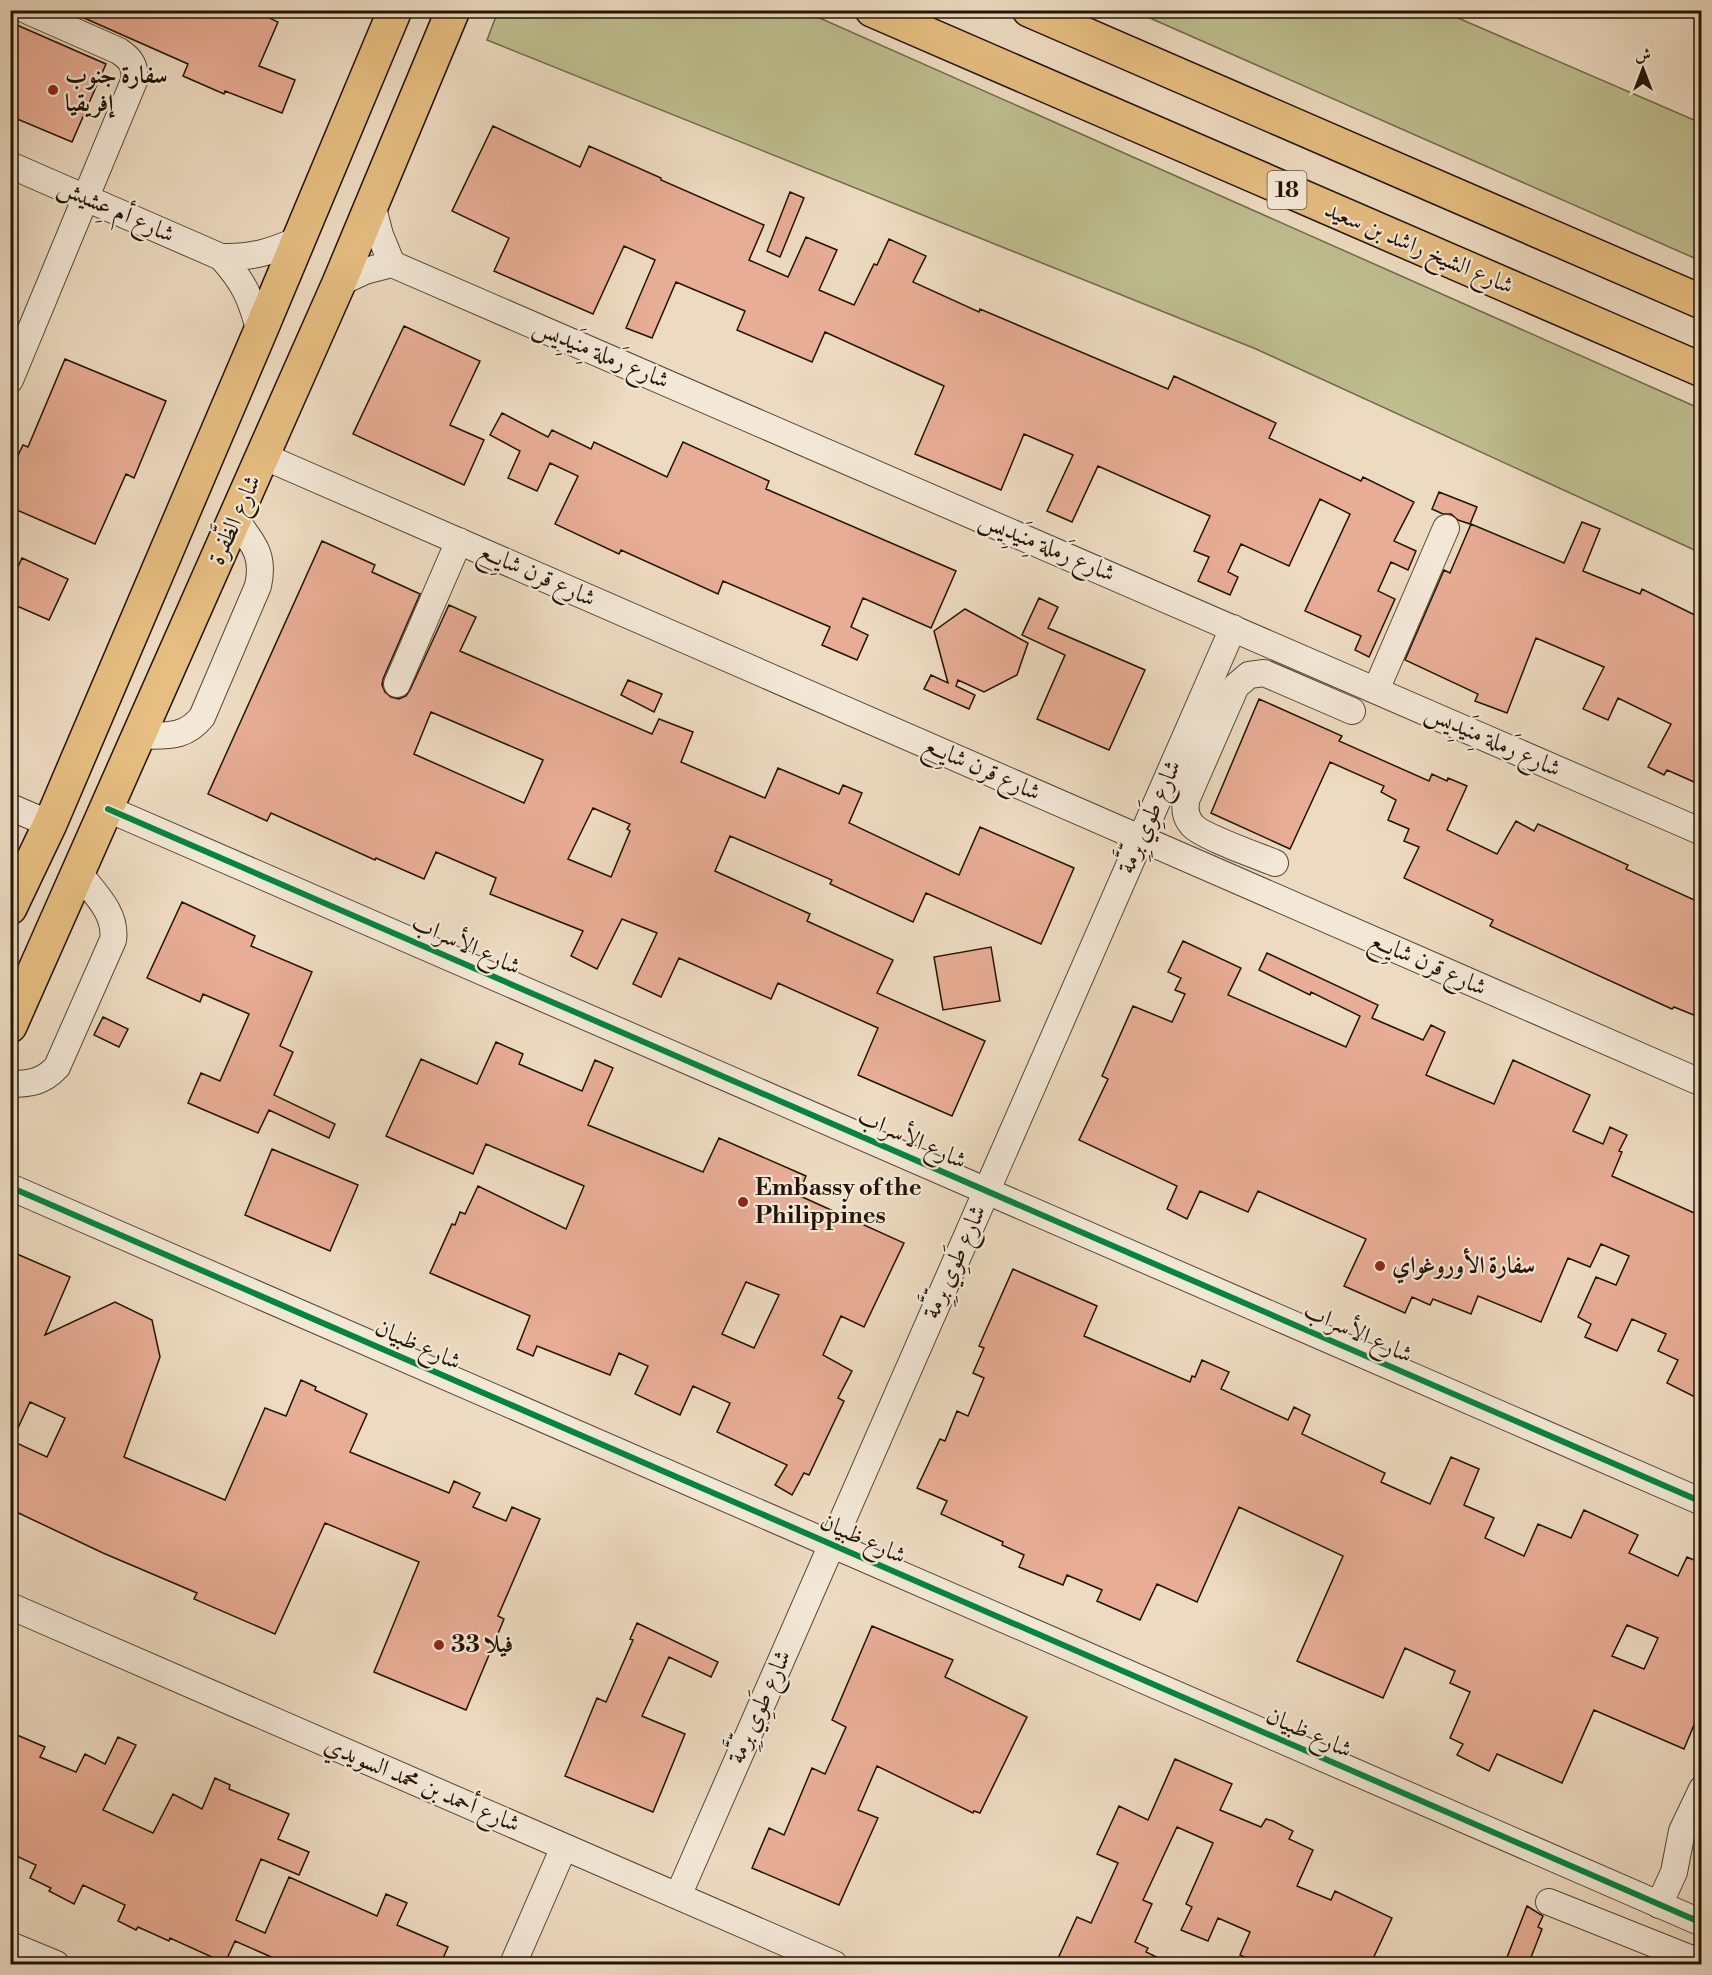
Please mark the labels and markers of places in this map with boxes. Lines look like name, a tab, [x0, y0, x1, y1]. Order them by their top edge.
place label: سفارة جنوب إفريقيا	[65, 61, 168, 119]
marker: سفارة جنوب إفريقيا	[46, 83, 60, 97]
place label: Embassy of the Philippines	[755, 1173, 922, 1231]
marker: Embassy of the Philippines	[736, 1195, 750, 1209]
place label: سفارة الأوروغواي	[1392, 1247, 1535, 1284]
marker: سفارة الأوروغواي	[1373, 1259, 1387, 1273]
place label: فيلا 33	[451, 1630, 513, 1660]
marker: فيلا 33	[432, 1638, 446, 1652]

